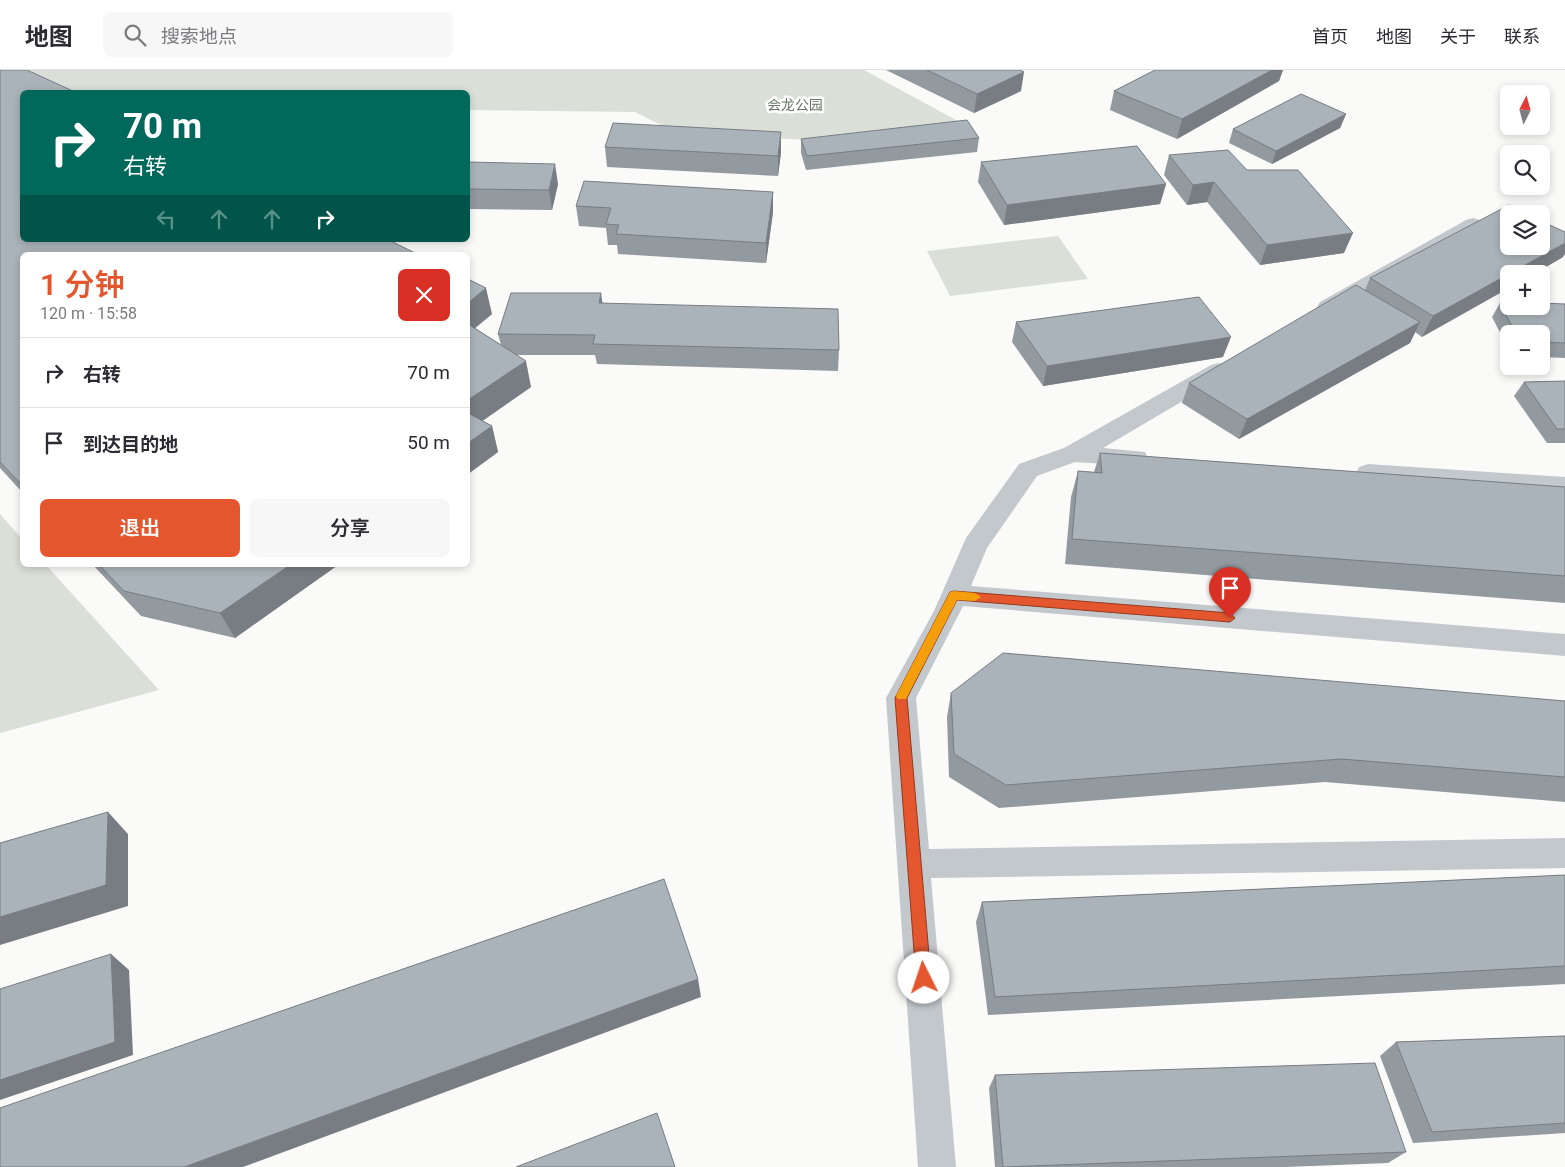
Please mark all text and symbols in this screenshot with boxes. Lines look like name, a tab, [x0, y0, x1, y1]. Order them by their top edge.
search box	[103, 12, 453, 57]
icon: search	[121, 21, 149, 49]
text: 地图	[25, 23, 73, 51]
text: 搜索地点	[161, 25, 237, 48]
text: 首页	[1312, 26, 1348, 47]
text: 地图	[1376, 26, 1412, 47]
text: 关于	[1440, 26, 1476, 47]
text: 联系	[1504, 26, 1540, 47]
north arrow	[1500, 85, 1550, 135]
map controls	[1500, 85, 1550, 375]
park label: 会龙公园	[767, 97, 823, 113]
text: 70 m	[123, 106, 202, 147]
icon: right	[40, 110, 105, 175]
button: search	[1500, 145, 1550, 195]
text: 右转	[123, 154, 167, 179]
icon: left	[152, 205, 180, 233]
icon: ahead	[205, 205, 233, 233]
icon: ahead	[258, 205, 286, 233]
icon: right	[311, 205, 339, 233]
button: layers	[1500, 205, 1550, 255]
button: +	[1500, 265, 1550, 315]
text: 1 分钟	[40, 267, 125, 302]
button: close	[398, 269, 450, 321]
text: 120 m · 15:58	[40, 304, 137, 323]
button: −	[1500, 325, 1550, 375]
icon: right	[40, 359, 68, 387]
text: 70 m	[407, 361, 450, 384]
text: 右转	[83, 363, 121, 386]
icon: arrive	[40, 429, 68, 457]
text: 50 m	[407, 431, 450, 454]
text: 到达目的地	[83, 433, 178, 456]
button: 退出	[40, 499, 240, 557]
button: 分享	[250, 499, 450, 557]
pin	[1209, 567, 1251, 618]
icon: arrive	[1216, 574, 1244, 602]
position arrow	[897, 951, 949, 1003]

